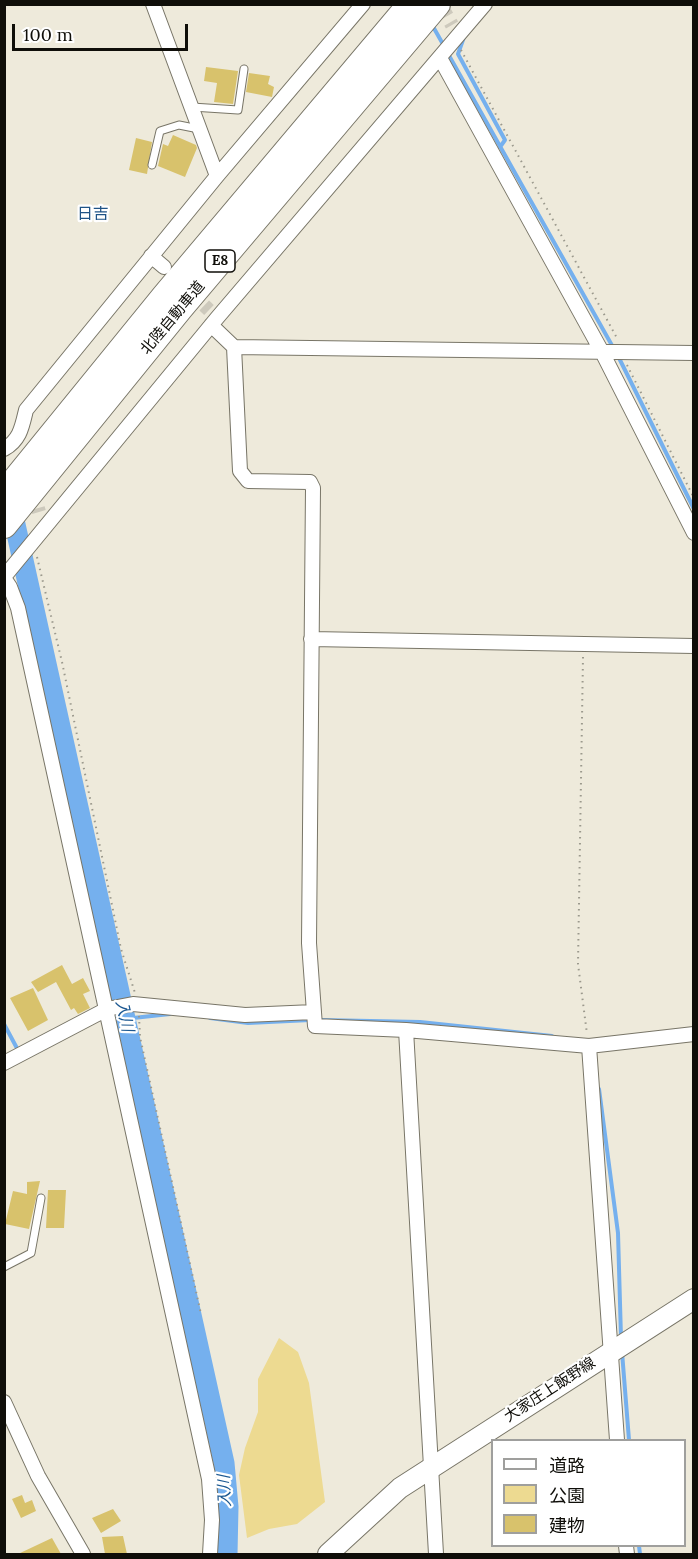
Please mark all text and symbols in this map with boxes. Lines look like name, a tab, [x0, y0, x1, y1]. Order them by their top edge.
scale bar	[15, 12, 190, 50]
text: 100 m	[23, 23, 73, 46]
district label: 日吉	[77, 204, 109, 224]
road number: E8	[205, 250, 235, 272]
street label: 北陸自動車道	[137, 278, 209, 358]
water label: 入川	[111, 998, 137, 1034]
street label: 大家庄上飯野線	[501, 1354, 599, 1426]
legend	[491, 1439, 686, 1547]
text: 道路	[549, 1454, 585, 1477]
water label: 入川	[215, 1475, 235, 1507]
text: 公園	[549, 1484, 585, 1507]
text: 建物	[549, 1514, 585, 1537]

